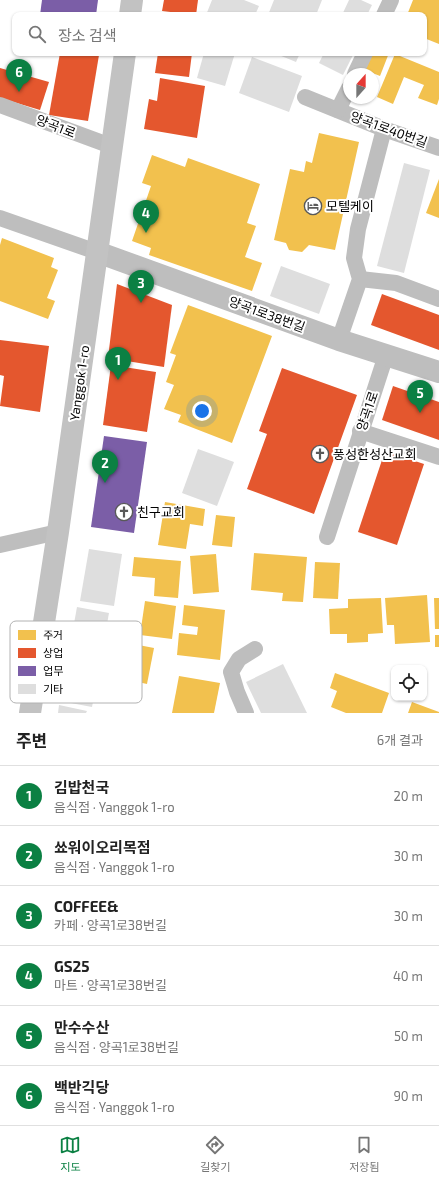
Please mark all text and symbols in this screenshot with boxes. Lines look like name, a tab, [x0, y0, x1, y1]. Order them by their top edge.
search box	[12, 12, 427, 56]
icon: search	[26, 23, 48, 45]
text: 장소 검색	[58, 26, 117, 44]
pin: 6	[6, 59, 32, 92]
north arrow	[343, 68, 379, 104]
street label: 양곡1로40번길	[348, 108, 430, 150]
street label: 양곡1로	[34, 111, 78, 141]
hotel icon: 모텔케이	[303, 196, 323, 216]
place label: 모텔케이	[326, 198, 374, 214]
pin: 4	[133, 200, 159, 233]
pin: 3	[128, 270, 154, 303]
street label: 양곡1로38번길	[227, 293, 307, 335]
street label: Yanggok 1-ro	[66, 344, 92, 422]
pin: 1	[105, 347, 131, 380]
pin: 5	[407, 380, 433, 413]
street label: 양곡1로	[353, 389, 381, 433]
your location	[192, 401, 212, 421]
church icon: 풍성한성산교회	[310, 444, 330, 464]
place label: 풍성한성산교회	[333, 446, 417, 462]
pin: 2	[92, 450, 118, 483]
church icon: 친구교회	[114, 502, 134, 522]
place label: 친구교회	[137, 504, 185, 520]
legend	[10, 621, 142, 703]
text: 주거	[43, 628, 63, 641]
text: 상업	[43, 646, 63, 659]
text: 업무	[43, 664, 63, 677]
map controls	[391, 665, 427, 701]
button: locate	[391, 665, 427, 701]
text: 기타	[43, 682, 63, 695]
text: 주변	[16, 730, 47, 750]
text: 6개 결과	[377, 732, 423, 748]
text: 김밥천국	[54, 778, 109, 796]
text: 1	[26, 788, 32, 804]
text: 20 m	[394, 788, 423, 804]
text: 음식점 · Yanggok 1-ro	[54, 799, 175, 815]
text: 쑈워이오리목점	[54, 838, 151, 856]
text: 2	[25, 848, 33, 864]
text: 30 m	[394, 848, 423, 864]
text: 음식점 · Yanggok 1-ro	[54, 859, 175, 875]
text: COFFEE&	[54, 897, 119, 915]
text: 3	[25, 908, 33, 924]
text: 30 m	[394, 908, 423, 924]
text: 카페 · 양곡1로38번길	[54, 917, 167, 933]
text: GS25	[54, 957, 90, 975]
text: 4	[25, 968, 33, 984]
text: 40 m	[393, 968, 423, 984]
text: 마트 · 양곡1로38번길	[54, 977, 167, 993]
text: 만수수산	[54, 1018, 109, 1036]
text: 5	[25, 1028, 33, 1044]
text: 50 m	[394, 1028, 423, 1044]
text: 음식점 · 양곡1로38번길	[54, 1039, 179, 1055]
text: 백반긱당	[54, 1078, 109, 1096]
text: 6	[25, 1088, 33, 1104]
text: 90 m	[393, 1088, 423, 1104]
text: 음식점 · Yanggok 1-ro	[54, 1099, 175, 1115]
tab: 지도	[59, 1134, 81, 1174]
tab: 길찾기	[200, 1134, 231, 1174]
tab: 저장됨	[349, 1134, 380, 1174]

